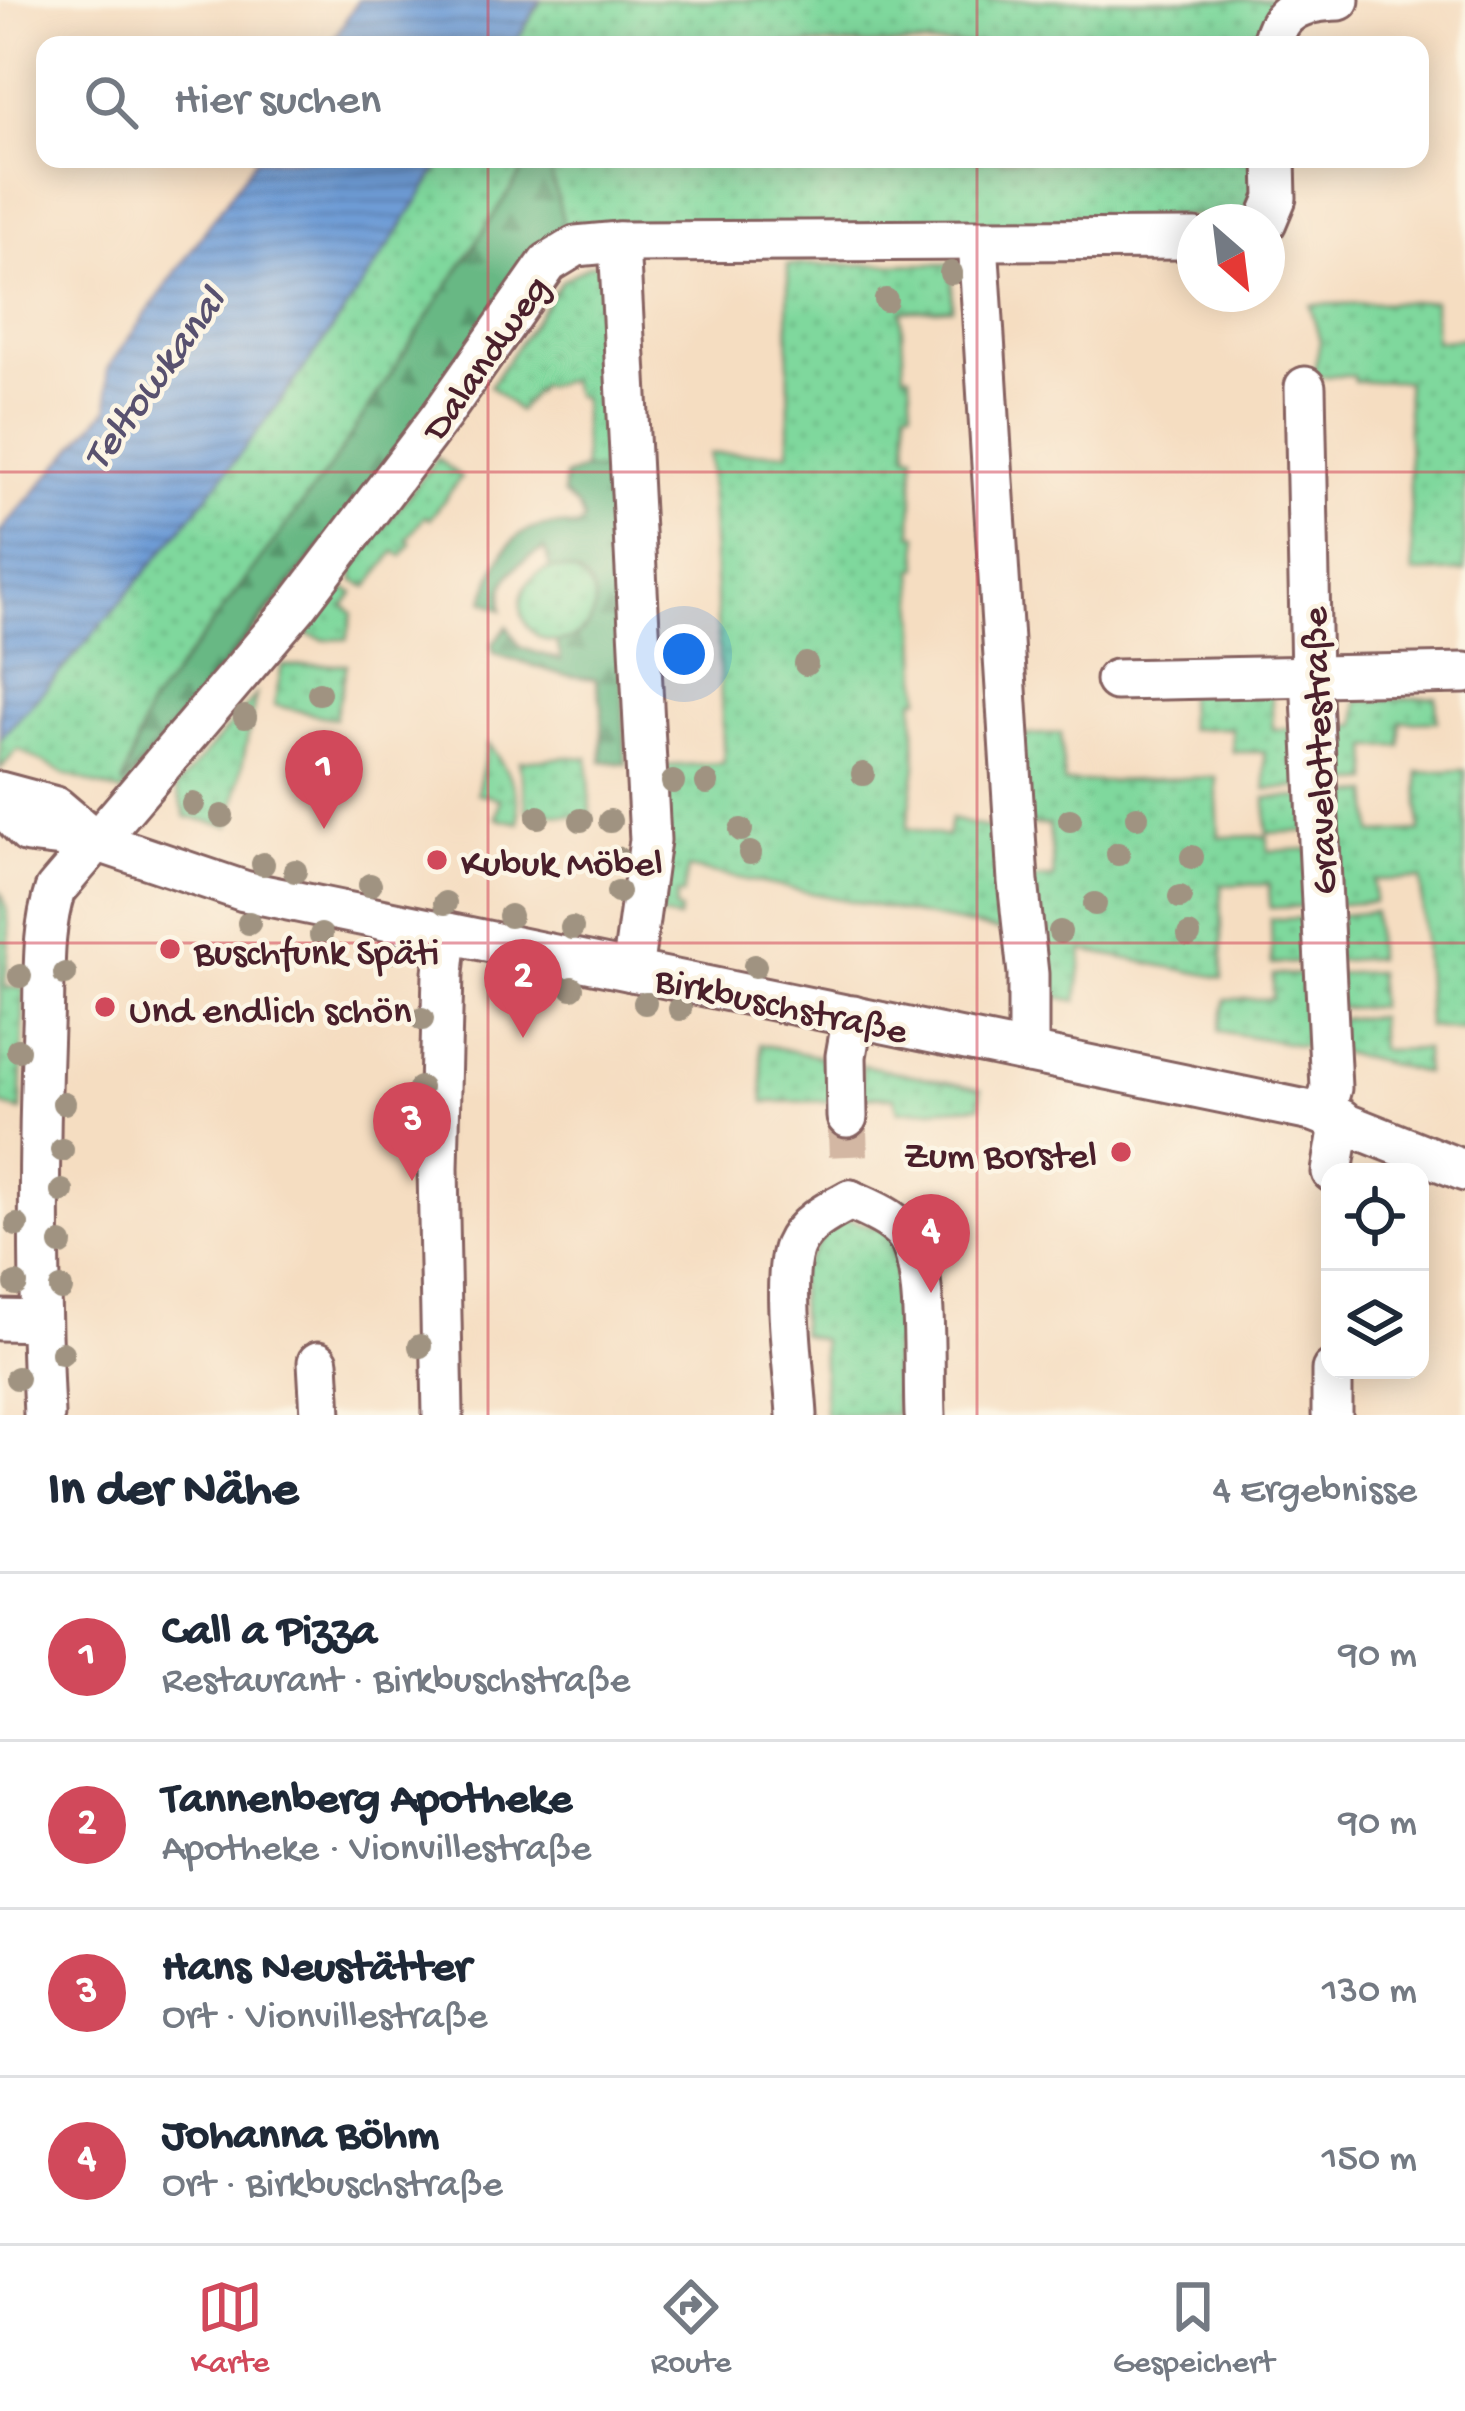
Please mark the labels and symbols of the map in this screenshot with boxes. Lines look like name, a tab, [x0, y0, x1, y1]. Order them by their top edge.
north arrow	[1177, 204, 1285, 312]
street label: Dalandweg	[413, 268, 562, 454]
water label: Teltowkanal	[75, 279, 241, 482]
street label: Gravelottestraße	[1295, 605, 1351, 895]
your location	[654, 624, 714, 684]
pin: 1	[285, 730, 363, 829]
place label: Kubuk Möbel	[461, 844, 663, 890]
marker: Kubuk Möbel	[424, 847, 450, 873]
place label: Buschfunk Späti	[193, 933, 440, 979]
marker: Buschfunk Späti	[157, 936, 183, 962]
pin: 2	[484, 939, 562, 1038]
street label: Birkbuschstraße	[649, 959, 912, 1058]
place label: Und endlich schön	[129, 991, 412, 1037]
marker: Und endlich schön	[92, 994, 118, 1020]
pin: 3	[373, 1082, 451, 1181]
place label: Zum Borstel	[904, 1136, 1097, 1182]
marker: Zum Borstel	[1108, 1139, 1134, 1165]
pin: 4	[892, 1194, 970, 1293]

